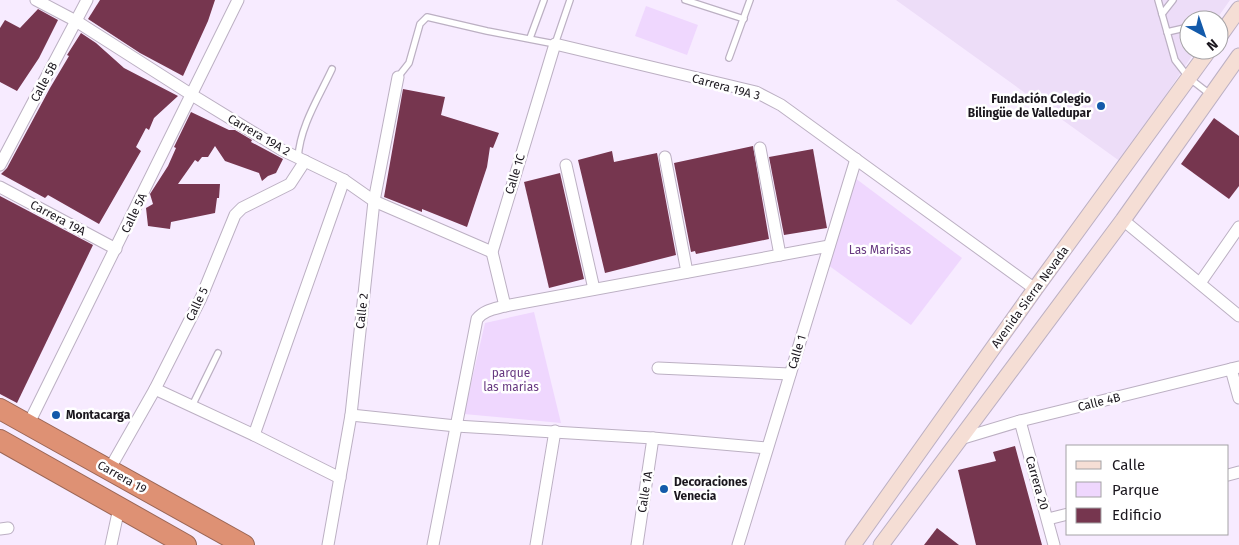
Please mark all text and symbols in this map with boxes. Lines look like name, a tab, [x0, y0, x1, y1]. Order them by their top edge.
north arrow	[1179, 10, 1229, 60]
text: N	[1203, 35, 1221, 54]
street label: Calle 5B	[28, 60, 60, 104]
street label: Carrera 19A 3	[690, 71, 762, 103]
place label: Fundación Colegio Bilingüe de Valledupar	[968, 92, 1091, 120]
marker: Fundación Colegio Bilingüe de Valledupar	[1095, 100, 1107, 112]
street label: Carrera 19A 2	[225, 111, 293, 159]
street label: Calle 1C	[502, 152, 528, 196]
street label: Calle 5A	[118, 191, 150, 235]
street label: Carrera 19A	[28, 198, 88, 238]
park label: Las Marisas	[849, 243, 912, 257]
street label: Avenida Sierra Nevada	[988, 243, 1072, 351]
street label: Calle 5	[183, 285, 211, 323]
street label: Calle 2	[353, 292, 371, 329]
street label: Calle 1	[785, 333, 809, 371]
park label: parque las marias	[483, 366, 539, 394]
street label: Calle 4B	[1076, 390, 1122, 414]
place label: Montacarga	[66, 408, 131, 422]
marker: Montacarga	[50, 409, 62, 421]
legend	[1066, 445, 1229, 535]
street label: Carrera 20	[1023, 455, 1051, 512]
text: Calle	[1112, 456, 1145, 474]
street label: Carrera 19	[95, 458, 149, 496]
street label: Calle 1A	[635, 470, 655, 514]
place label: Decoraciones Venecia	[673, 475, 748, 503]
text: Parque	[1112, 481, 1159, 499]
marker: Decoraciones Venecia	[658, 483, 670, 495]
text: Edificio	[1112, 506, 1162, 524]

